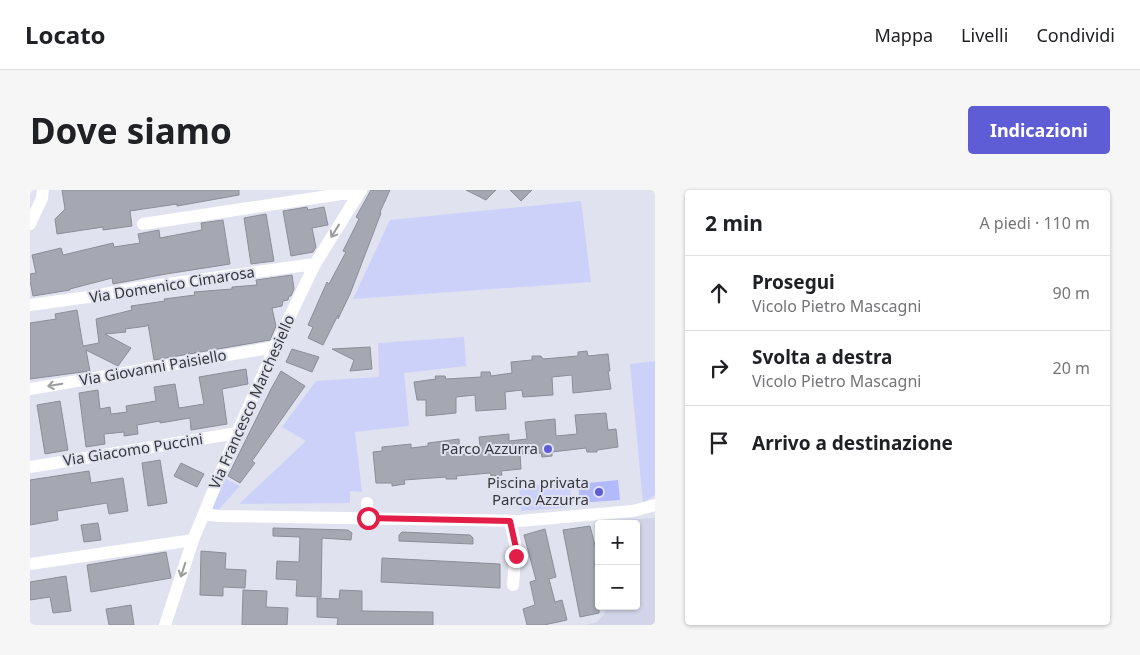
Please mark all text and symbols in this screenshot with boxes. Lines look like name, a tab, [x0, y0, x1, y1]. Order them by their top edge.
text: Locato	[25, 18, 106, 51]
text: Mappa	[874, 23, 933, 47]
text: Livelli	[961, 23, 1008, 47]
text: Condividi	[1036, 23, 1115, 47]
button: Indicazioni	[968, 106, 1110, 154]
text: Dove siamo	[30, 107, 232, 154]
text: 2 min	[705, 209, 763, 237]
text: A piedi · 110 m	[979, 212, 1090, 234]
one-way arrow	[330, 224, 340, 238]
street label: Via Domenico Cimarosa	[88, 261, 256, 307]
text: Prosegui	[752, 269, 835, 295]
icon: ahead	[705, 279, 733, 307]
text: 90 m	[1053, 282, 1090, 304]
text: Vicolo Pietro Mascagni	[752, 295, 921, 317]
street label: Via Francesco Marchesiello	[204, 311, 299, 492]
street label: Via Giovanni Paisiello	[78, 344, 228, 390]
text: Svolta a destra	[752, 344, 892, 370]
icon: right	[705, 354, 733, 382]
text: 20 m	[1053, 357, 1090, 379]
text: Vicolo Pietro Mascagni	[752, 370, 921, 392]
one-way arrow	[47, 381, 63, 391]
street label: Via Giacomo Puccini	[61, 428, 204, 470]
icon: arrive	[705, 429, 733, 457]
text: Arrivo a destinazione	[752, 430, 953, 456]
place label: Parco Azzurra	[441, 438, 538, 458]
marker: Parco Azzurra	[542, 443, 554, 455]
place label: Piscina privata Parco Azzurra	[487, 472, 589, 509]
marker: Piscina privata Parco Azzurra	[593, 486, 605, 498]
route start	[357, 507, 380, 530]
map controls	[595, 520, 640, 610]
button: +	[595, 520, 640, 565]
route end	[505, 545, 528, 568]
one-way arrow	[178, 562, 187, 578]
button: −	[595, 565, 640, 610]

